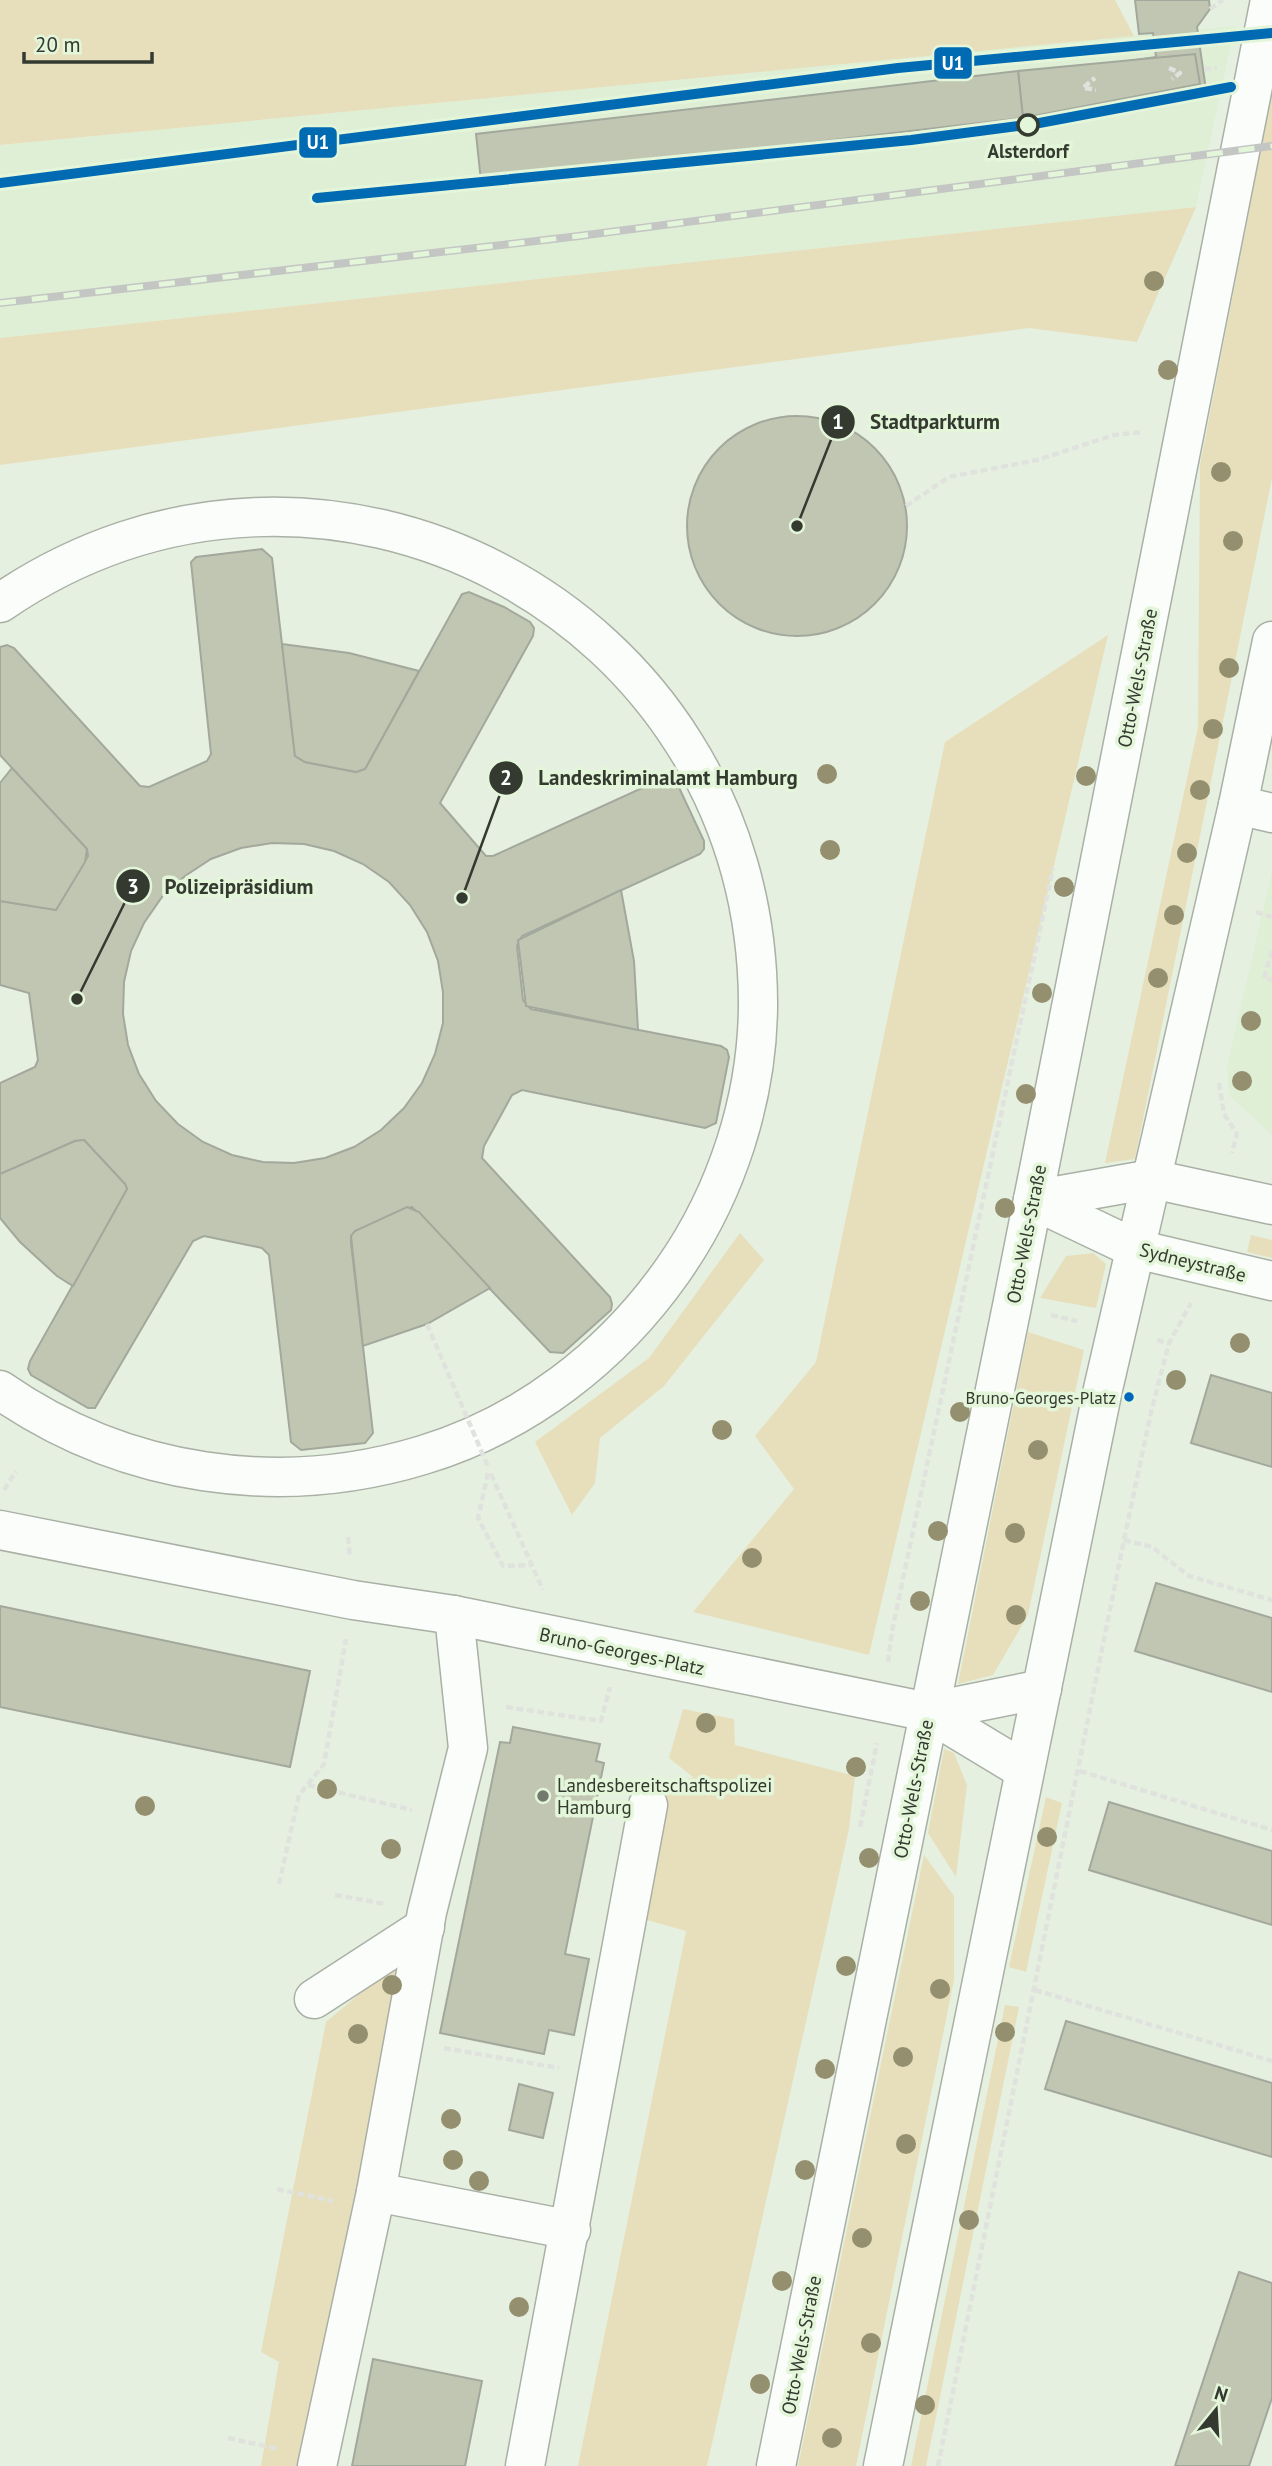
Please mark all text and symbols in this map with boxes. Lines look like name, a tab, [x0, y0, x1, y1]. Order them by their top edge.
scale bar	[24, 21, 152, 65]
text: 20 m	[35, 31, 81, 58]
line badge: U1	[933, 46, 973, 80]
text: U1	[942, 51, 964, 75]
marker: Alsterdorf	[1017, 114, 1039, 136]
line badge: U1	[298, 126, 338, 159]
text: U1	[307, 130, 329, 154]
place label: Alsterdorf	[987, 139, 1070, 163]
callout: Stadtparkturm	[821, 401, 1014, 443]
text: 1	[832, 408, 844, 435]
text: Stadtparkturm	[870, 408, 1000, 435]
street label: Otto-Wels-Straße	[1112, 607, 1162, 749]
callout: Landeskriminalamt Hamburg	[489, 757, 812, 799]
text: 2	[500, 764, 512, 791]
text: Landeskriminalamt Hamburg	[538, 764, 798, 791]
callout: Polizeipräsidium	[115, 865, 327, 907]
text: 3	[127, 873, 139, 900]
text: Polizeipräsidium	[165, 873, 313, 900]
street label: Otto-Wels-Straße	[1001, 1163, 1051, 1305]
street label: Sydneystraße	[1137, 1237, 1249, 1287]
place label: Bruno-Georges-Platz	[966, 1387, 1116, 1409]
marker: Bruno-Georges-Platz	[1122, 1390, 1136, 1404]
street label: Bruno-Georges-Platz	[537, 1622, 707, 1680]
street label: Otto-Wels-Straße	[888, 1718, 938, 1860]
place label: Landesbereitschaftspolizei Hamburg	[557, 1773, 772, 1819]
marker: Landesbereitschaftspolizei Hamburg	[535, 1788, 551, 1804]
street label: Otto-Wels-Straße	[776, 2274, 826, 2416]
north arrow	[1181, 2375, 1251, 2445]
text: N	[1212, 2380, 1231, 2407]

